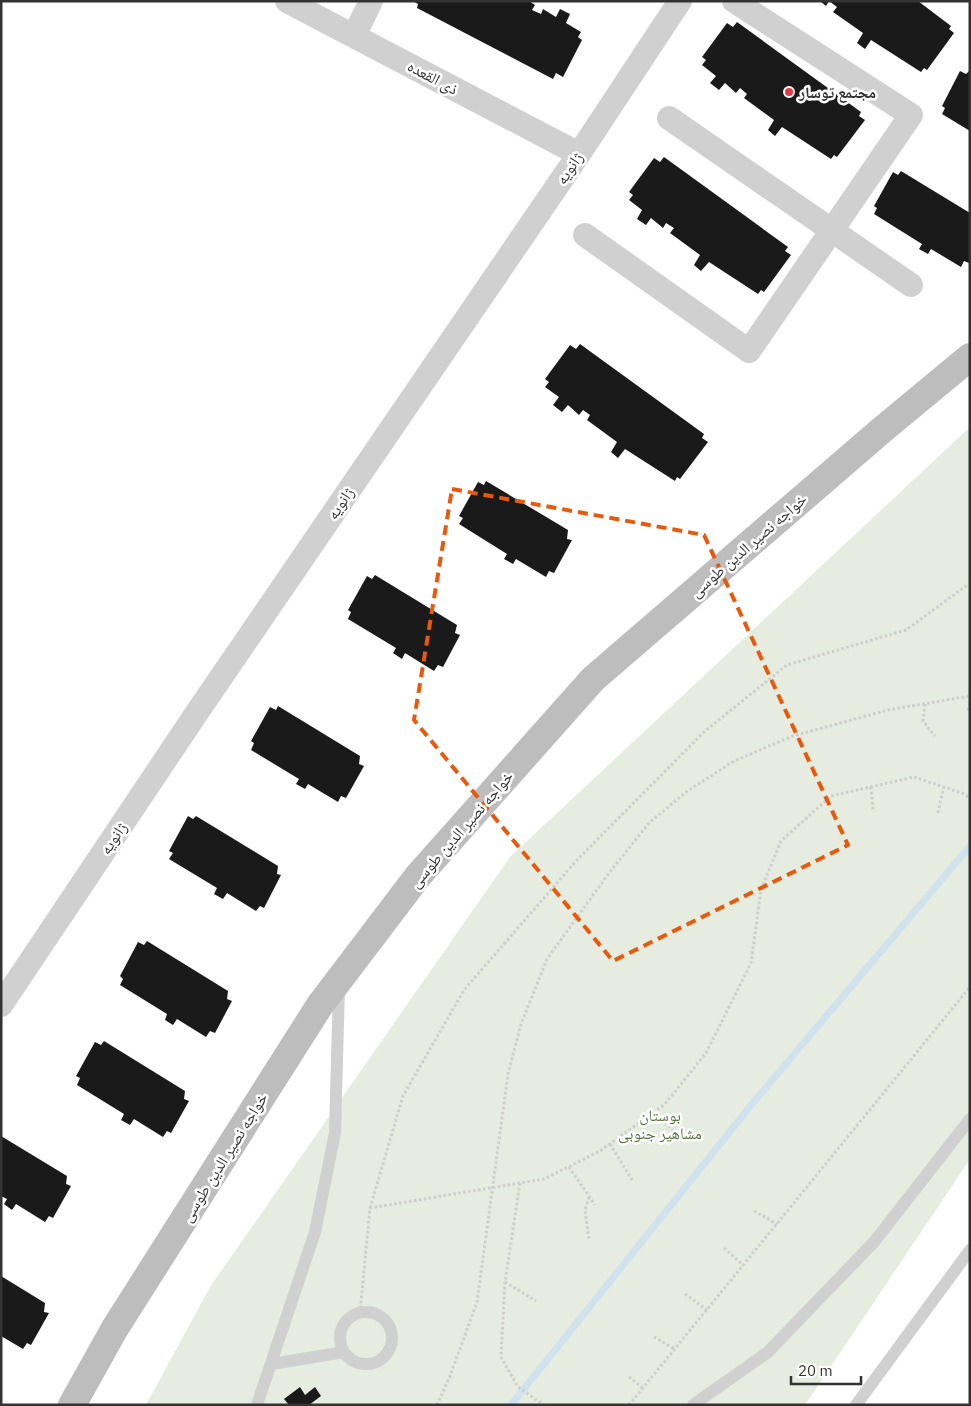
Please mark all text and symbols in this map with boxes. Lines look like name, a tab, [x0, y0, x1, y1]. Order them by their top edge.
street label: ذی القعده	[404, 55, 462, 99]
place label: مجتمع توسار	[798, 82, 876, 103]
marker: مجتمع توسار	[783, 86, 795, 98]
street label: ژانویه	[551, 148, 587, 188]
street label: ژانویه	[322, 483, 358, 523]
street label: خواجه نصیر الدین طوسی	[685, 489, 811, 602]
street label: خواجه نصیر الدین طوسی	[405, 766, 518, 892]
street label: ژانویه	[95, 818, 131, 858]
street label: خواجه نصیر الدین طوسی	[176, 1089, 273, 1226]
park label: بوستان مشاهیر جنوبی	[618, 1105, 702, 1144]
scale bar	[791, 1354, 861, 1386]
text: 20 m	[798, 1361, 833, 1380]

